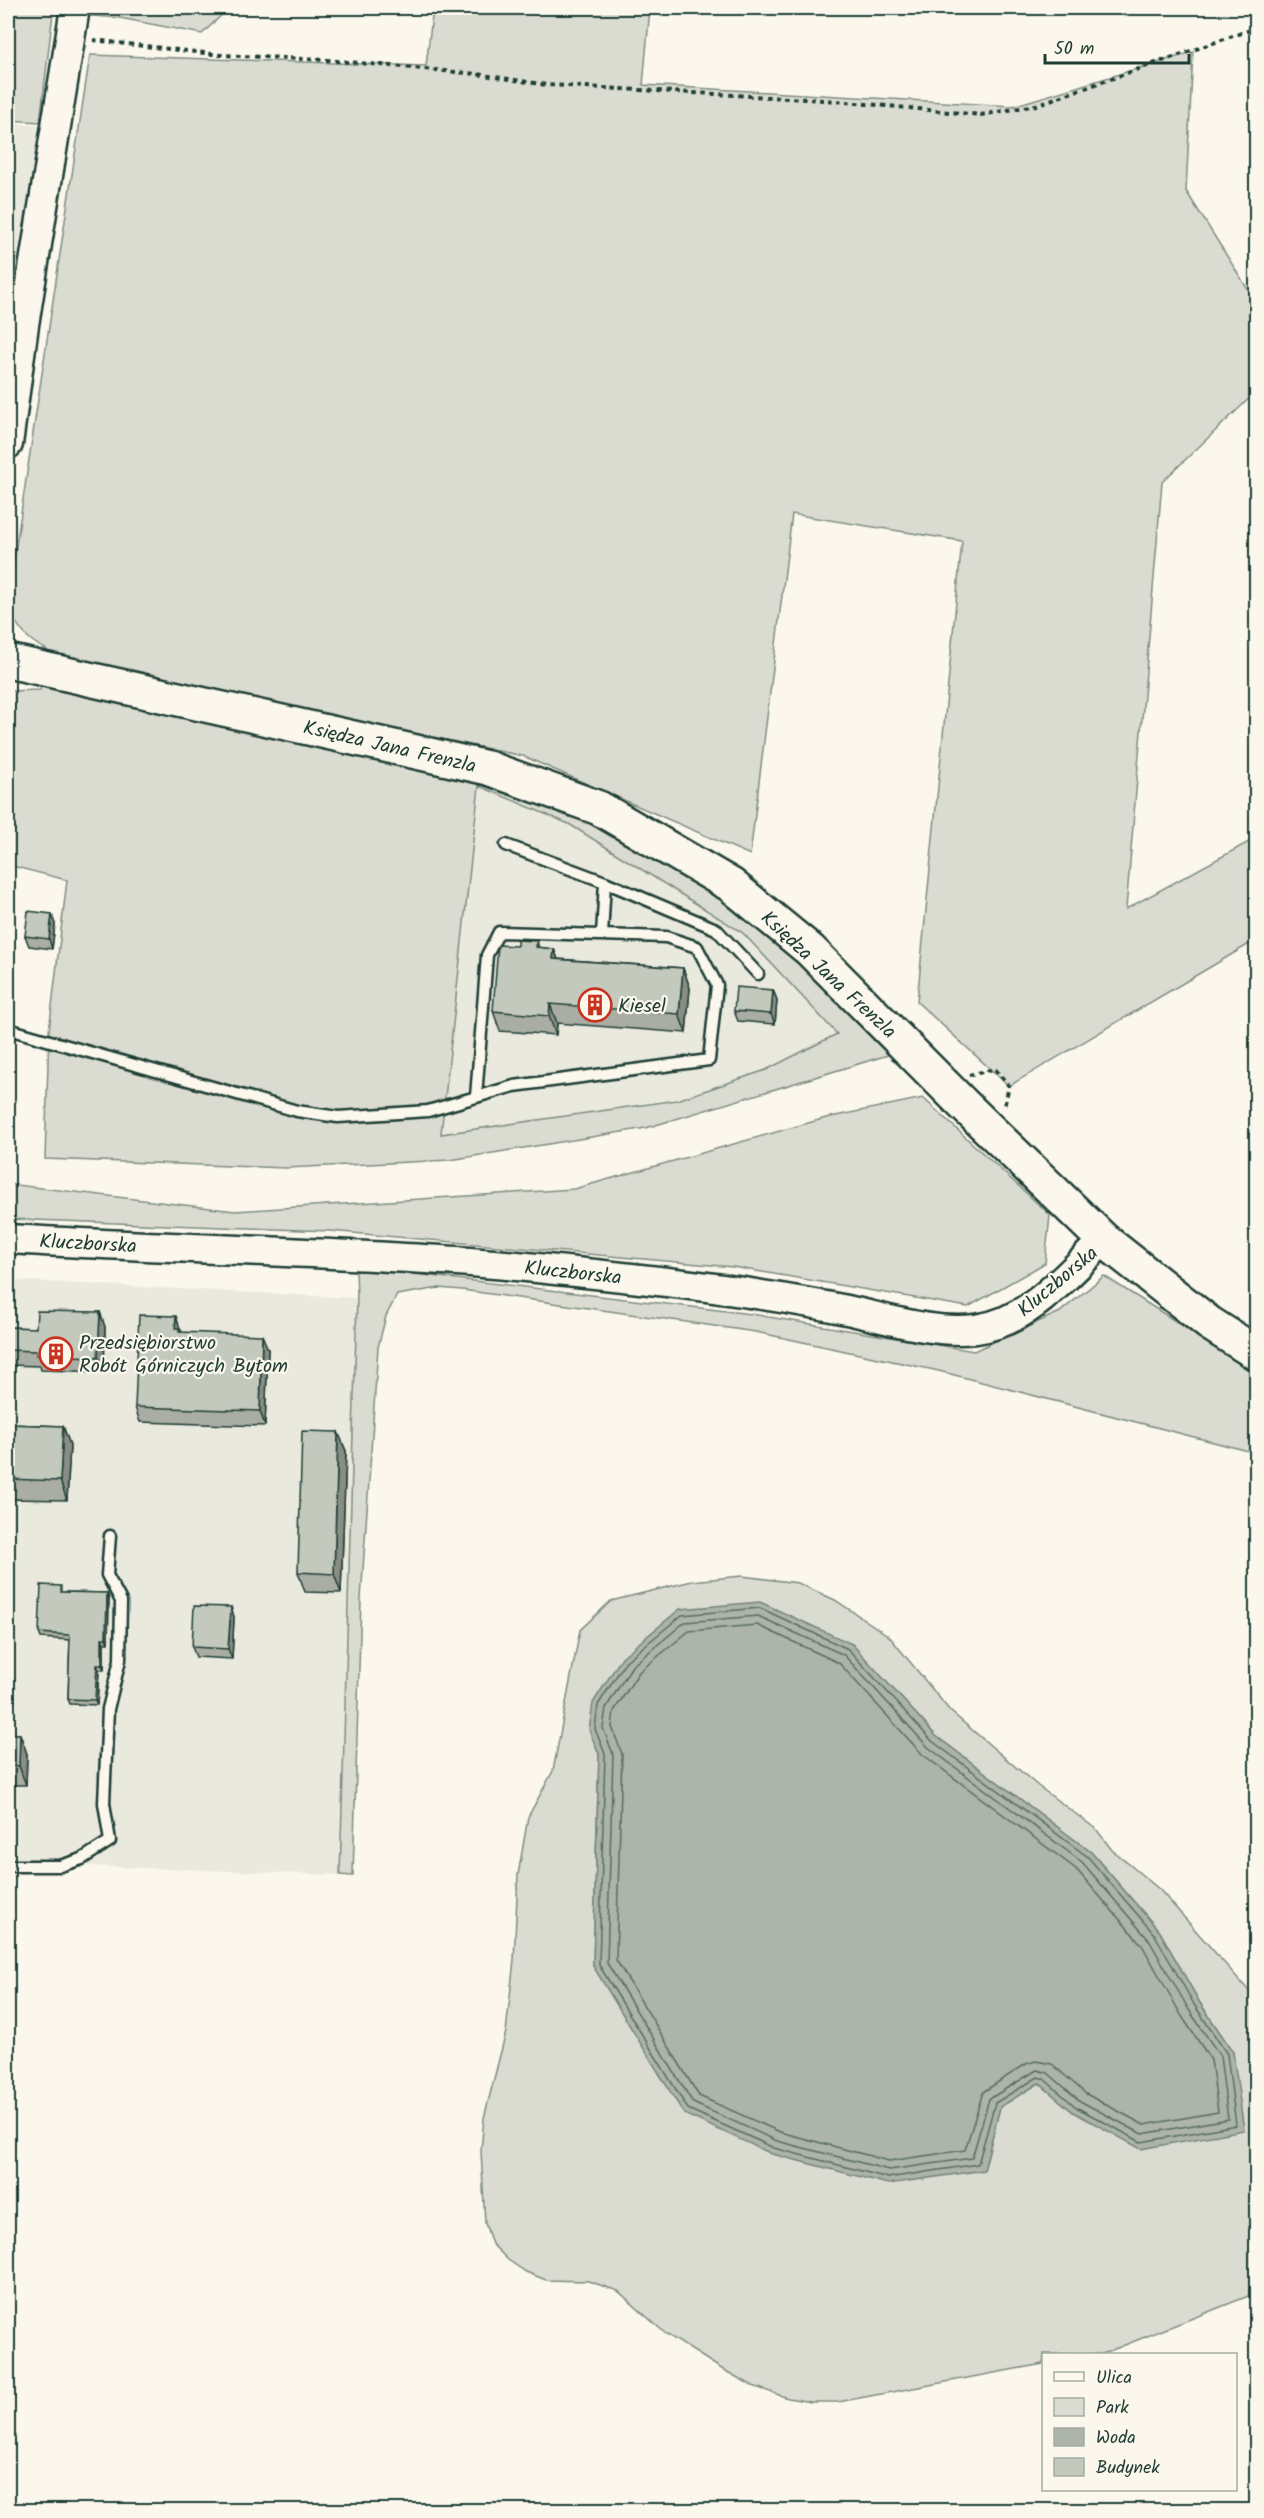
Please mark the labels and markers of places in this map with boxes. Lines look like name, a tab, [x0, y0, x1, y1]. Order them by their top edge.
building icon: Kiesel	[577, 987, 613, 1023]
place label: Kiesel	[618, 991, 666, 1023]
place label: Przedsiębiorstwo Robót Górniczych Bytom	[79, 1328, 288, 1383]
building icon: Przedsiębiorstwo Robót Górniczych Bytom	[38, 1336, 74, 1372]

